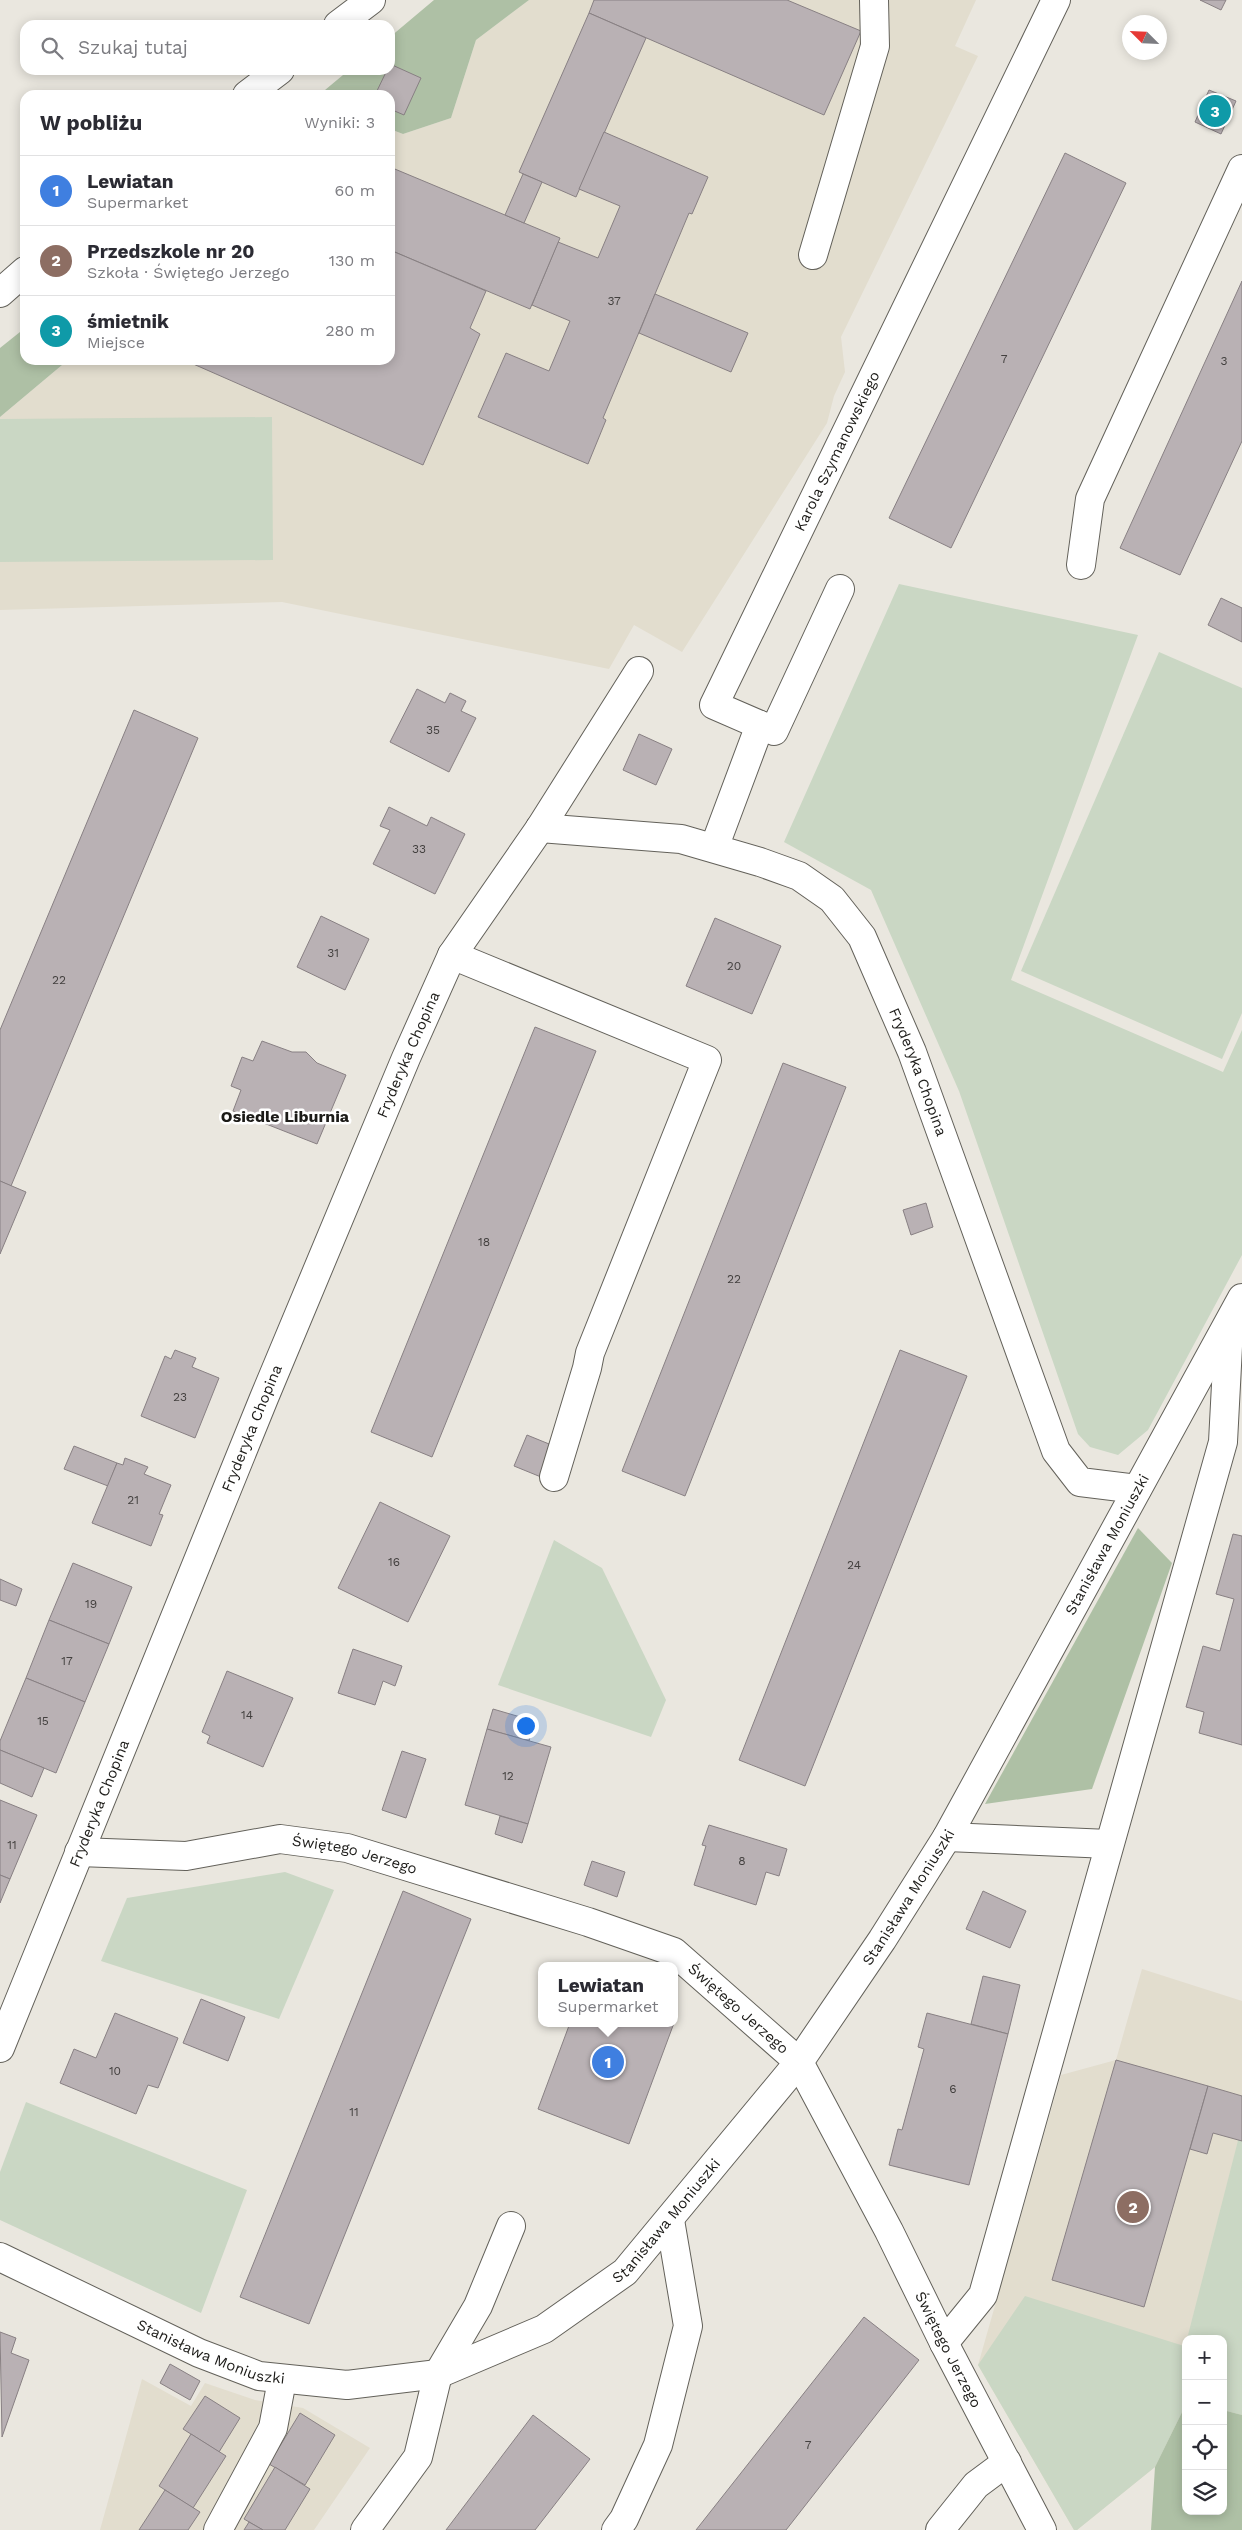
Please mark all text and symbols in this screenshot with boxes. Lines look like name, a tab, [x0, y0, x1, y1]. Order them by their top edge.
north arrow	[1122, 15, 1167, 60]
search box	[20, 20, 395, 75]
icon: search	[38, 34, 66, 62]
text: Szukaj tutaj	[78, 36, 188, 59]
pin: 3	[1199, 92, 1231, 130]
text: W pobliżu	[40, 110, 142, 135]
text: Wyniki: 3	[304, 113, 375, 132]
text: Lewiatan	[87, 170, 174, 193]
text: 1	[53, 181, 59, 200]
text: 60 m	[335, 181, 375, 200]
text: Supermarket	[87, 193, 188, 212]
text: Przedszkole nr 20	[87, 240, 254, 263]
text: 2	[51, 251, 61, 270]
text: 130 m	[329, 251, 375, 270]
text: Szkoła · Świętego Jerzego	[87, 263, 290, 282]
house number: 37	[607, 294, 621, 308]
text: śmietnik	[87, 310, 169, 333]
text: 3	[51, 321, 61, 340]
text: 280 m	[325, 321, 375, 340]
text: Miejsce	[87, 333, 145, 352]
house number: 7	[1001, 352, 1008, 366]
house number: 3	[1221, 354, 1228, 368]
street label: Karola Szymanowskiego	[791, 368, 884, 534]
house number: 35	[426, 723, 440, 737]
house number: 33	[412, 842, 426, 856]
house number: 31	[327, 946, 339, 960]
house number: 20	[727, 959, 741, 973]
house number: 22	[52, 973, 66, 987]
street label: Fryderyka Chopina	[373, 988, 444, 1120]
street label: Fryderyka Chopina	[885, 1005, 951, 1139]
district label: Osiedle Liburnia	[221, 1107, 350, 1126]
house number: 18	[478, 1235, 490, 1249]
house number: 22	[727, 1272, 741, 1286]
street label: Fryderyka Chopina	[218, 1361, 286, 1494]
house number: 23	[173, 1390, 187, 1404]
street label: Stanisława Moniuszki	[1061, 1471, 1153, 1618]
house number: 21	[127, 1493, 139, 1507]
house number: 16	[388, 1555, 400, 1569]
house number: 24	[847, 1558, 861, 1572]
house number: 19	[85, 1597, 97, 1611]
house number: 17	[61, 1654, 73, 1668]
house number: 14	[241, 1708, 253, 1722]
your location	[513, 1713, 539, 1739]
house number: 15	[37, 1714, 49, 1728]
street label: Fryderyka Chopina	[65, 1737, 133, 1870]
house number: 12	[502, 1769, 514, 1783]
street label: Stanisława Moniuszki	[858, 1826, 958, 1969]
street label: Świętego Jerzego	[291, 1831, 419, 1878]
house number: 11	[7, 1838, 17, 1852]
house number: 8	[738, 1854, 746, 1868]
street label: Świętego Jerzego	[684, 1959, 792, 2058]
popup	[538, 1962, 678, 2027]
text: Lewiatan	[557, 1974, 644, 1997]
text: Supermarket	[557, 1997, 659, 2016]
pin: 1	[592, 2043, 624, 2081]
house number: 10	[109, 2064, 121, 2078]
house number: 6	[949, 2082, 957, 2096]
house number: 11	[349, 2105, 359, 2119]
street label: Stanisława Moniuszki	[609, 2155, 724, 2287]
pin: 2	[1117, 2188, 1149, 2226]
street label: Świętego Jerzego	[911, 2288, 985, 2411]
street label: Stanisława Moniuszki	[134, 2315, 286, 2388]
map controls	[1182, 2335, 1227, 2515]
button: +	[1182, 2335, 1227, 2380]
button: −	[1182, 2380, 1227, 2425]
button: locate	[1182, 2425, 1227, 2470]
house number: 7	[805, 2438, 812, 2452]
button: layers	[1182, 2470, 1227, 2515]

